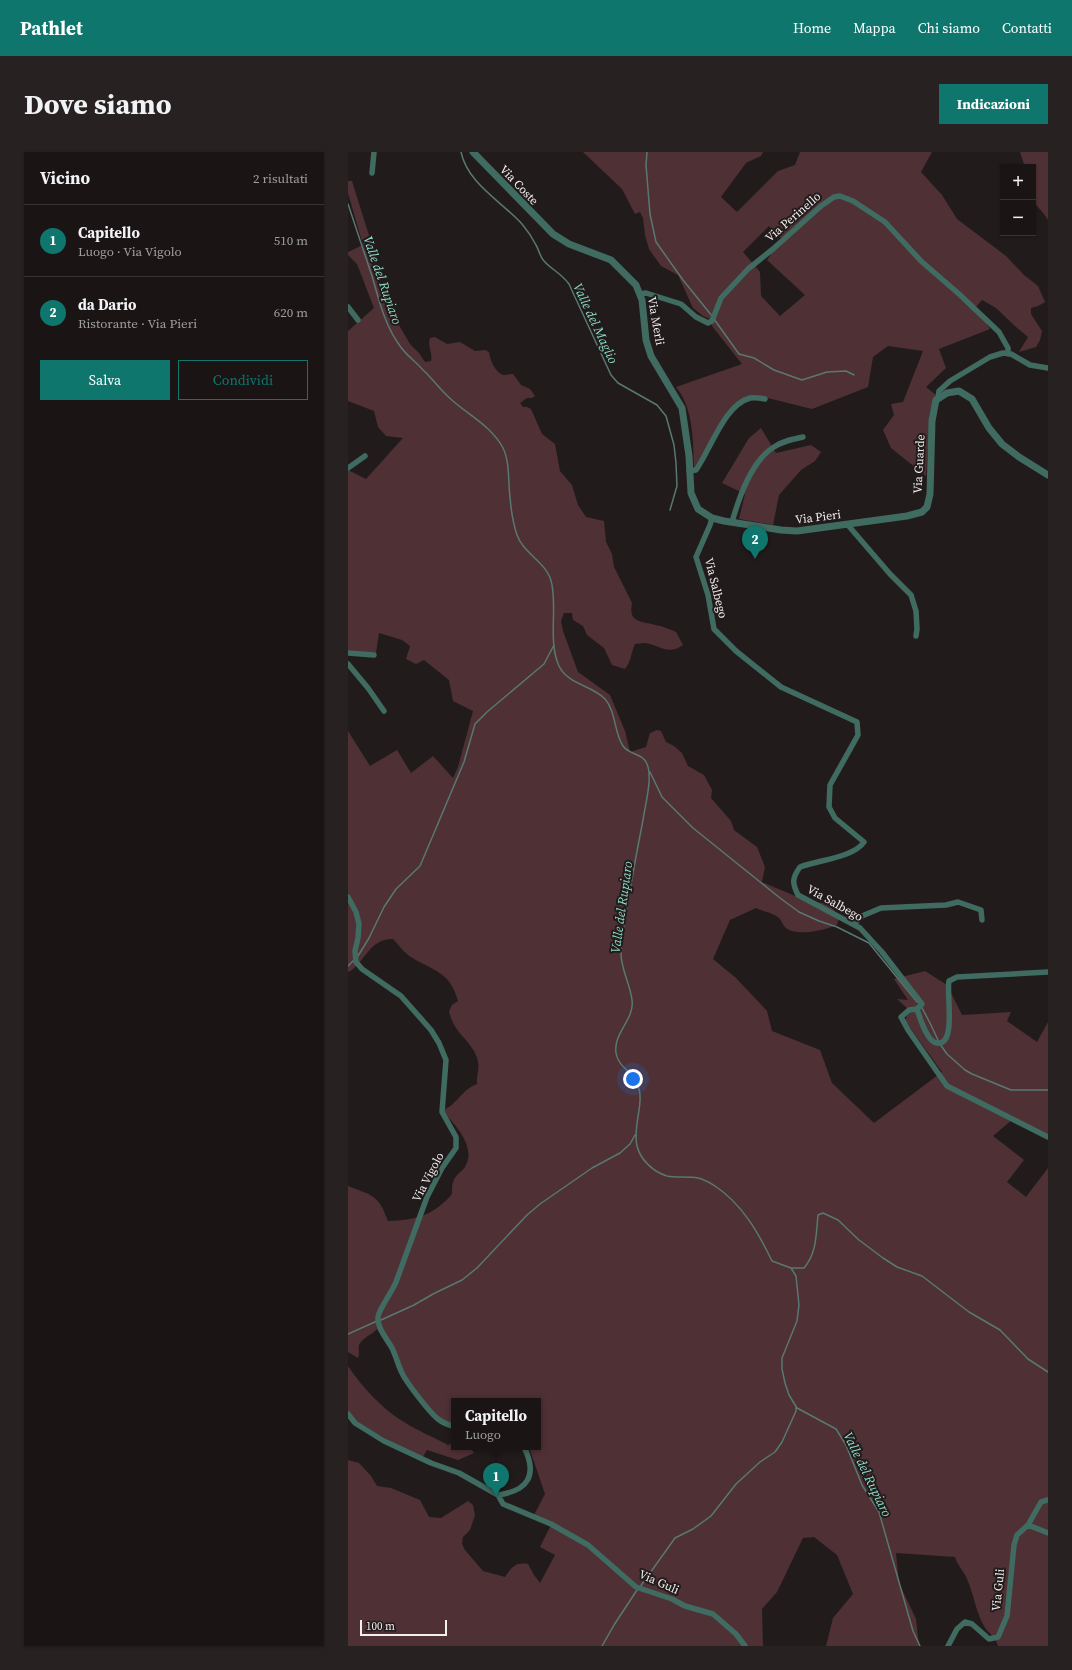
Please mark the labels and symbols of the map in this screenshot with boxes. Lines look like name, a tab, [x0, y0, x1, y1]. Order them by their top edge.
street label: Via Coste	[496, 162, 542, 208]
street label: Via Perinello	[762, 188, 825, 246]
water label: Valle del Rupiaro	[359, 234, 406, 327]
water label: Valle del Maglio	[569, 280, 622, 366]
street label: Via Merli	[644, 295, 668, 347]
street label: Via Guarde	[909, 434, 929, 494]
street label: Via Pieri	[794, 506, 842, 528]
pin: 2	[742, 526, 768, 559]
street label: Via Salbego	[701, 556, 731, 620]
water label: Valle del Rupiaro	[607, 860, 636, 954]
street label: Via Salbego	[804, 881, 866, 925]
your location	[623, 1069, 643, 1089]
street label: Via Vigolo	[408, 1149, 448, 1205]
water label: Valle del Rupiaro	[840, 1429, 895, 1519]
pin: 1	[483, 1463, 509, 1496]
street label: Via Guli	[636, 1566, 682, 1598]
street label: Via Guli	[988, 1568, 1008, 1612]
scale bar	[360, 1618, 447, 1637]

